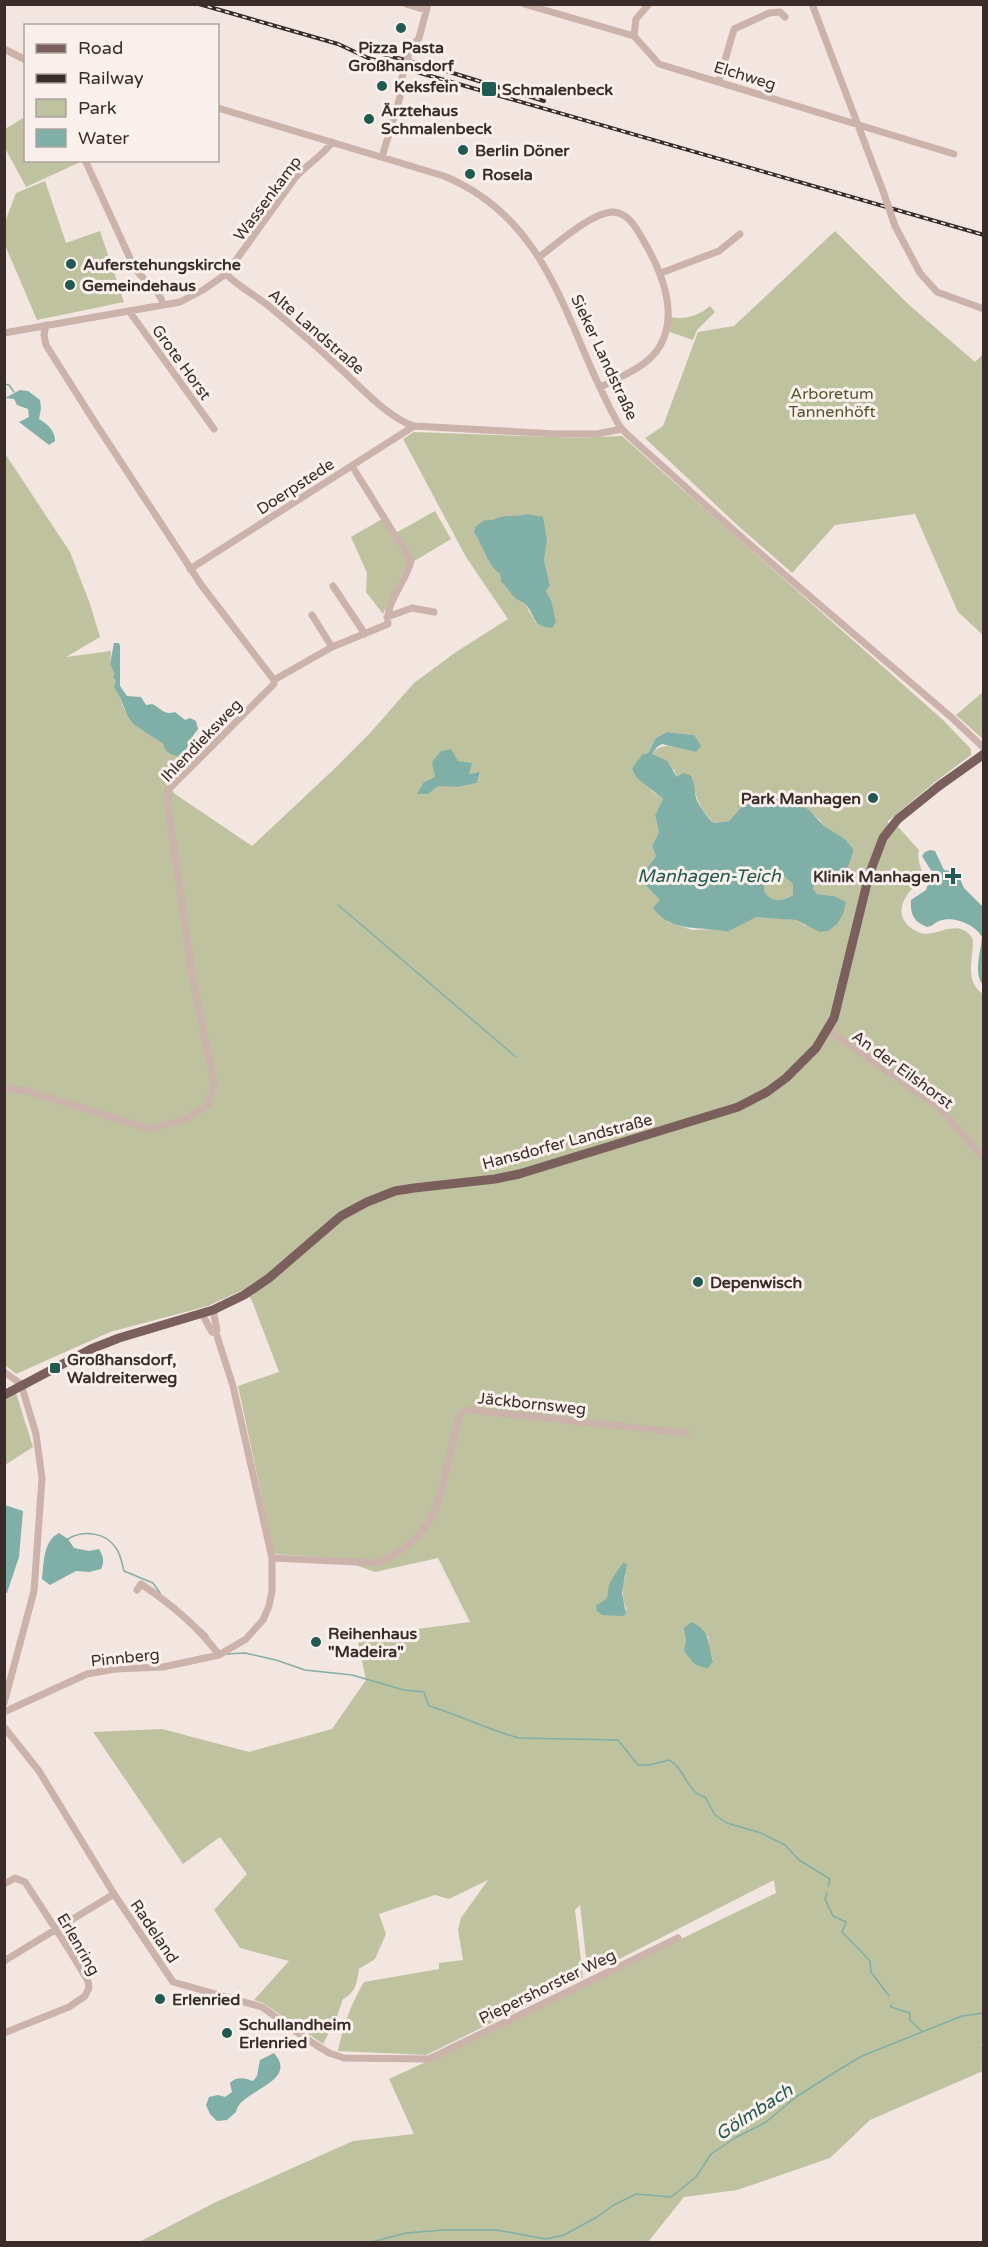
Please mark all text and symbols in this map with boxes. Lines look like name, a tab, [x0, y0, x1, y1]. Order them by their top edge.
marker: Pizza Pasta Großhansdorf	[394, 21, 408, 35]
legend	[24, 24, 219, 162]
text: Road	[78, 37, 123, 59]
place label: Pizza Pasta Großhansdorf	[348, 38, 455, 76]
street label: Elchweg	[711, 57, 778, 95]
text: Railway	[78, 67, 144, 89]
place label: Keksfein	[394, 77, 459, 97]
marker: Keksfein	[375, 79, 389, 93]
marker: Schmalenbeck	[480, 80, 498, 98]
place label: Schmalenbeck	[502, 80, 613, 100]
text: Park	[78, 97, 117, 119]
place label: Ärztehaus Schmalenbeck	[381, 101, 492, 139]
marker: Ärztehaus Schmalenbeck	[362, 112, 376, 126]
text: Water	[78, 127, 129, 149]
place label: Berlin Döner	[475, 141, 570, 161]
marker: Berlin Döner	[456, 143, 470, 157]
street label: Wassenkamp	[229, 152, 306, 245]
place label: Rosela	[482, 165, 533, 185]
marker: Rosela	[463, 167, 477, 181]
place label: Auferstehungskirche	[83, 255, 241, 275]
marker: Auferstehungskirche	[64, 257, 78, 271]
place label: Gemeindehaus	[82, 276, 196, 296]
marker: Gemeindehaus	[63, 278, 77, 292]
street label: Alte Landstraße	[264, 285, 368, 379]
street label: Sieker Landstraße	[566, 291, 642, 423]
street label: Grote Horst	[147, 321, 215, 404]
park label: Arboretum Tannenhöft	[788, 384, 876, 422]
street label: Doerpstede	[253, 454, 338, 519]
street label: Ihlendieksweg	[157, 695, 246, 787]
place label: Park Manhagen	[741, 789, 861, 809]
marker: Park Manhagen	[866, 791, 880, 805]
water label: Manhagen-Teich	[637, 865, 782, 887]
place label: Klinik Manhagen	[813, 867, 940, 887]
marker: Klinik Manhagen	[944, 867, 962, 885]
street label: An der Eilshorst	[848, 1026, 957, 1113]
street label: Hansdorfer Landstraße	[480, 1110, 654, 1174]
place label: Depenwisch	[710, 1273, 802, 1293]
marker: Depenwisch	[691, 1275, 705, 1289]
place label: Großhansdorf, Waldreiterweg	[67, 1350, 177, 1388]
marker: Großhansdorf, Waldreiterweg	[48, 1361, 62, 1375]
street label: Jäckbornsweg	[477, 1388, 587, 1420]
place label: Reihenhaus "Madeira"	[328, 1624, 417, 1662]
marker: Reihenhaus "Madeira"	[309, 1635, 323, 1649]
street label: Pinnberg	[90, 1644, 161, 1672]
street label: Radeland	[126, 1896, 183, 1967]
street label: Erlenring	[52, 1910, 104, 1979]
street label: Piepershorster Weg	[476, 1945, 619, 2029]
place label: Erlenried	[172, 1990, 240, 2010]
marker: Erlenried	[153, 1992, 167, 2006]
place label: Schullandheim Erlenried	[239, 2015, 351, 2053]
marker: Schullandheim Erlenried	[220, 2026, 234, 2040]
water label: Gölmbach	[711, 2078, 798, 2145]

